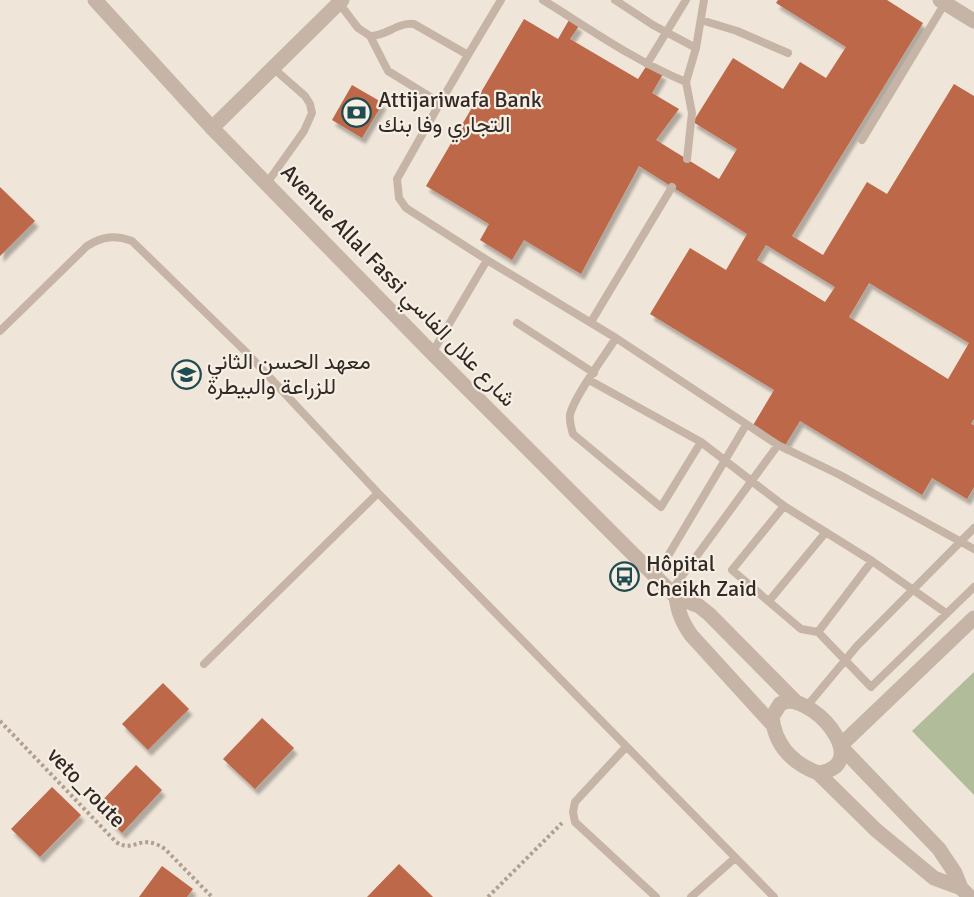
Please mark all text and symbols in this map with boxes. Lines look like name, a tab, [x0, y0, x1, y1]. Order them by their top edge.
place label: Attijariwafa Bank التجاري وفا بنك	[378, 86, 542, 143]
bank icon: Attijariwafa Bank التجاري وفا بنك	[341, 96, 373, 128]
street label: Avenue Allal Fassi شارع علال الفاسي	[272, 159, 522, 416]
place label: معهد الحسن الثاني للزراعة والبيطرة	[207, 348, 371, 400]
school or university icon: معهد الحسن الثاني للزراعة والبيطرة	[170, 358, 202, 390]
place label: Hôpital Cheikh Zaid	[646, 550, 757, 602]
bus stop icon: Hôpital Cheikh Zaid	[609, 560, 641, 592]
street label: veto_route	[42, 742, 131, 833]

